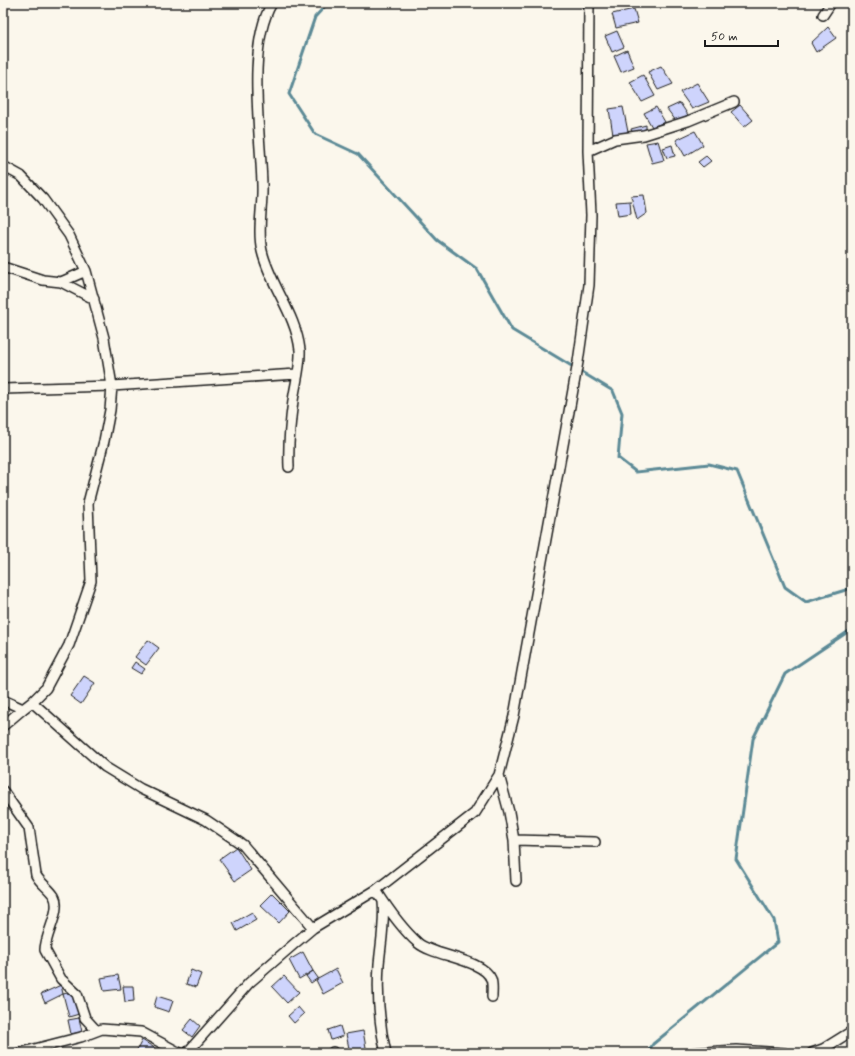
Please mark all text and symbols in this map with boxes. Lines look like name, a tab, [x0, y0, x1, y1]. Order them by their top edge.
scale bar	[705, 22, 778, 48]
text: 50 m	[711, 29, 738, 45]

